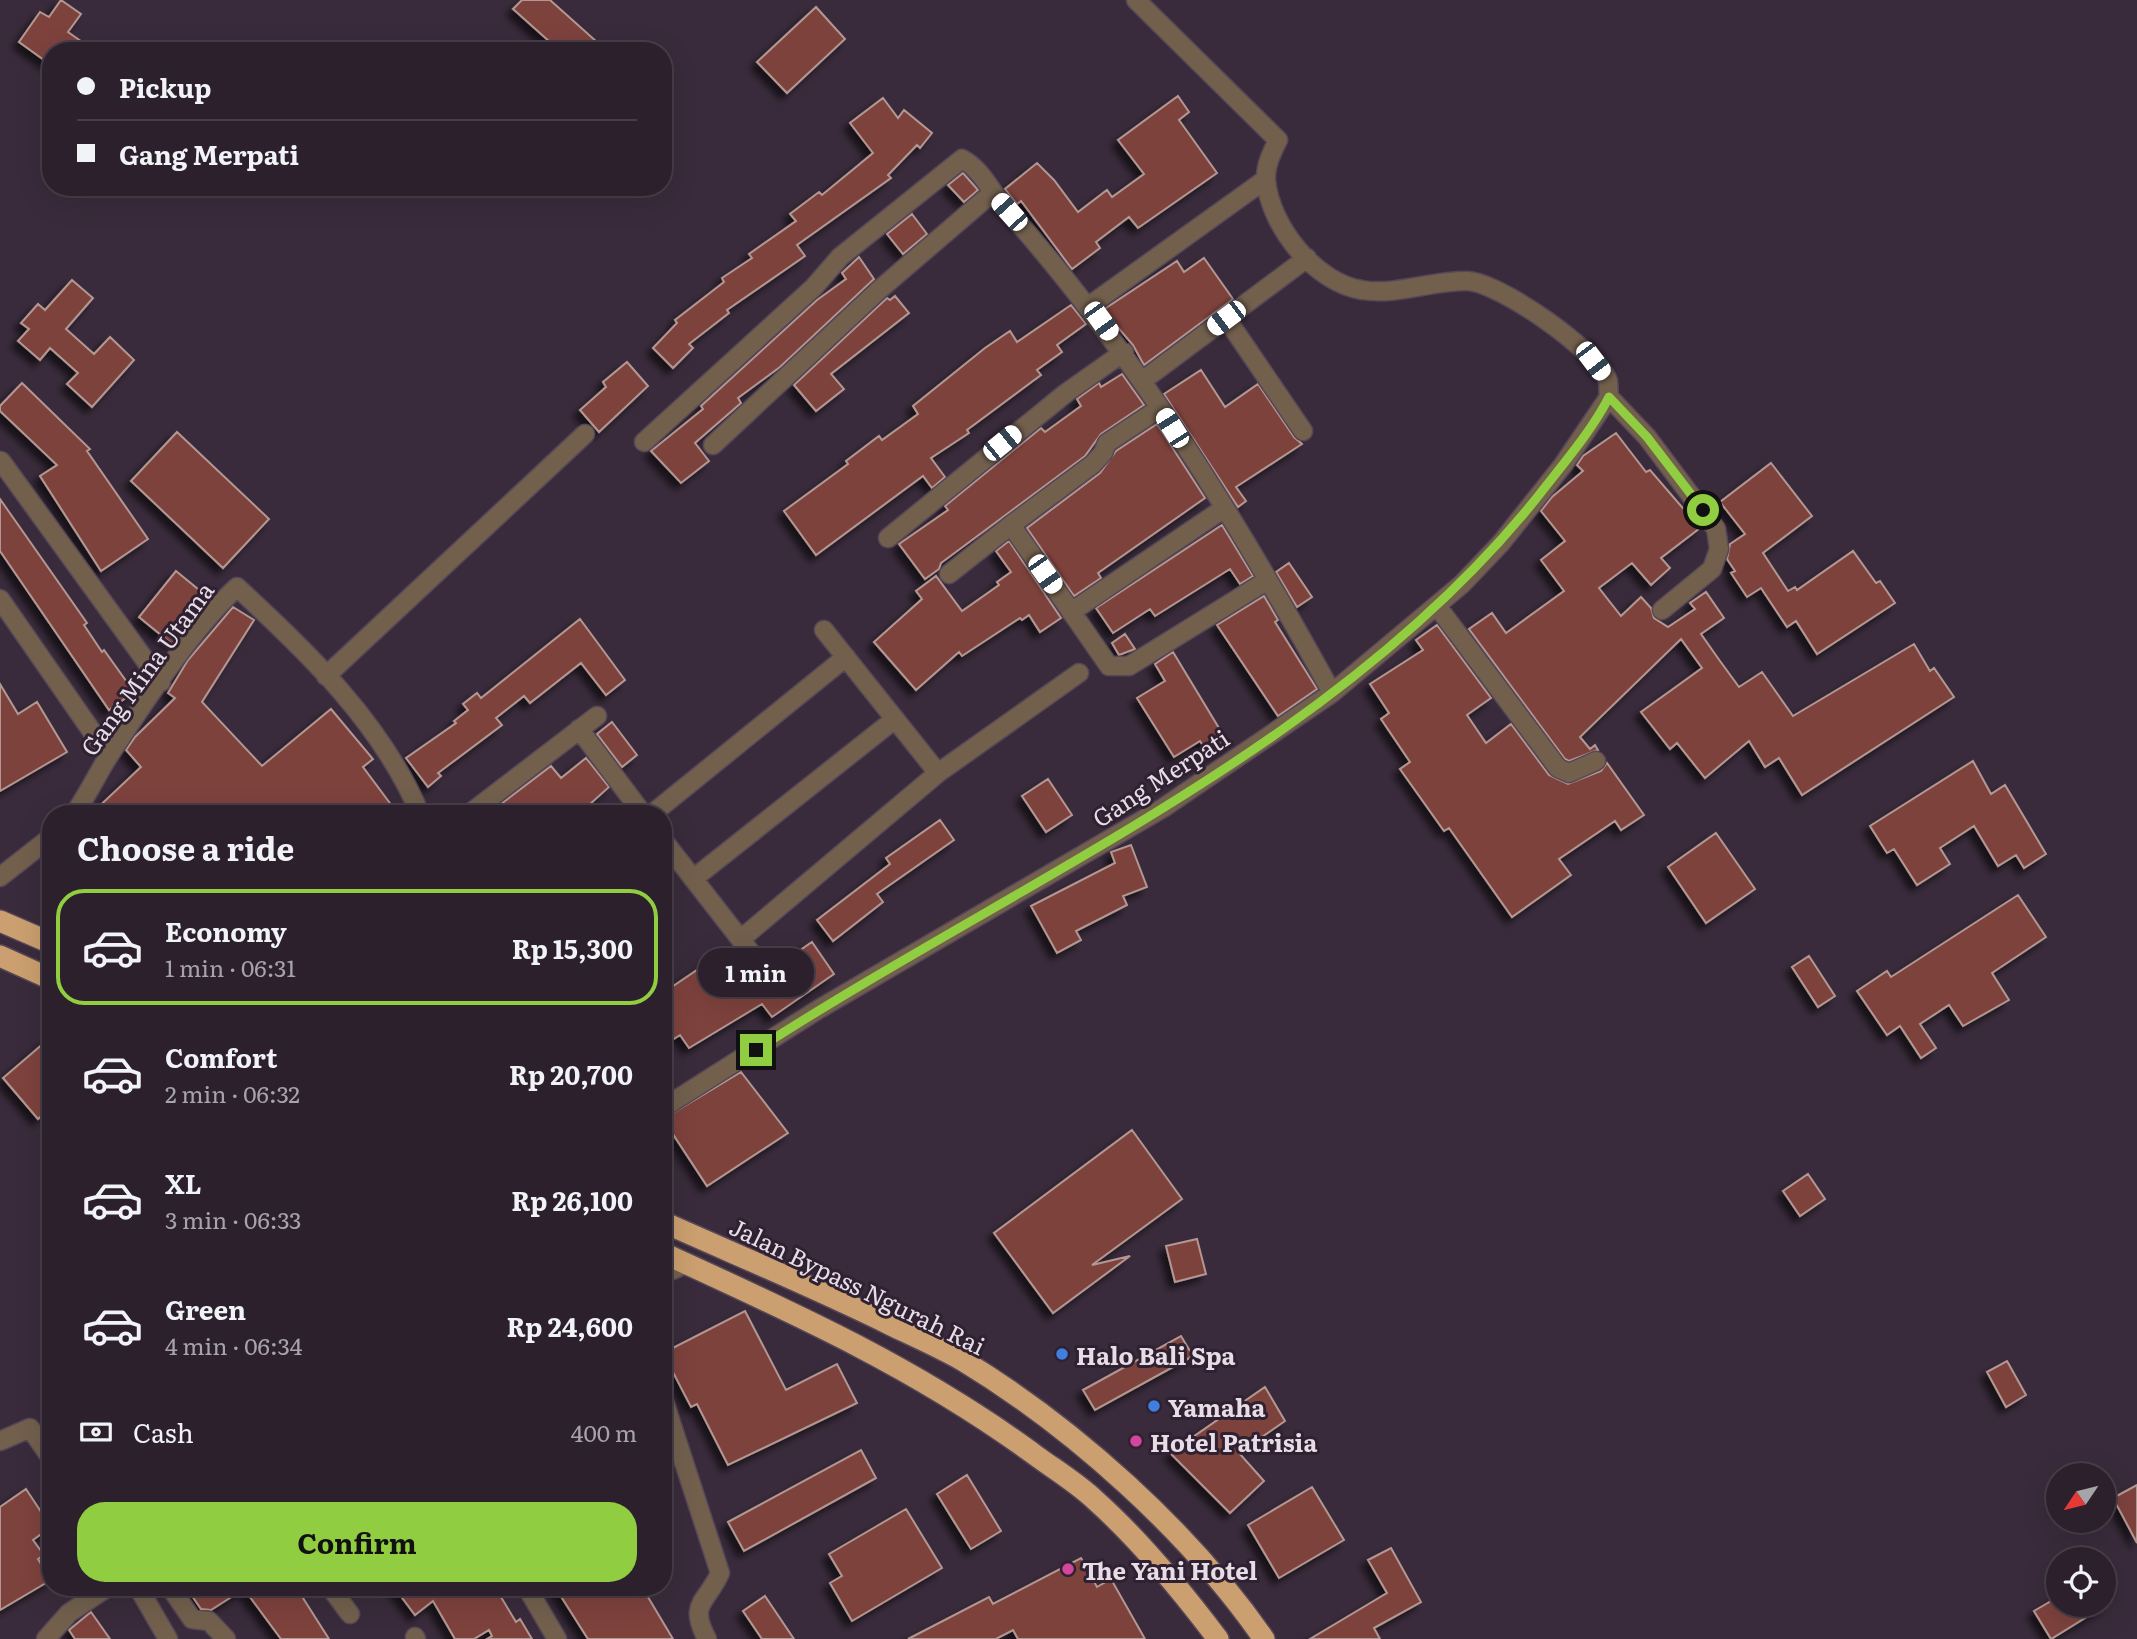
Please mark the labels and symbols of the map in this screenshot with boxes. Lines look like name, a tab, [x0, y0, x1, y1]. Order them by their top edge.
car	[988, 189, 1031, 235]
car	[1203, 297, 1250, 339]
car	[1081, 298, 1122, 344]
car	[1572, 338, 1615, 384]
car	[1152, 405, 1193, 451]
car	[980, 422, 1025, 464]
route start	[1687, 494, 1719, 526]
car	[1025, 551, 1066, 597]
street label: Gang Mina Utama	[71, 574, 221, 762]
street label: Gang Merpati	[1085, 720, 1235, 834]
callout: 1 min	[698, 948, 814, 998]
route end	[740, 1034, 772, 1066]
street label: Jalan Bypass Ngurah Rai	[724, 1208, 992, 1362]
place label: Halo Bali Spa	[1076, 1337, 1236, 1372]
marker: Halo Bali Spa	[1054, 1346, 1070, 1362]
place label: Yamaha	[1168, 1389, 1265, 1424]
marker: Yamaha	[1146, 1398, 1162, 1414]
place label: Hotel Patrisia	[1150, 1424, 1317, 1459]
marker: Hotel Patrisia	[1128, 1433, 1144, 1449]
north arrow	[2046, 1463, 2116, 1533]
place label: The Yani Hotel	[1082, 1552, 1258, 1587]
marker: The Yani Hotel	[1060, 1561, 1076, 1577]

